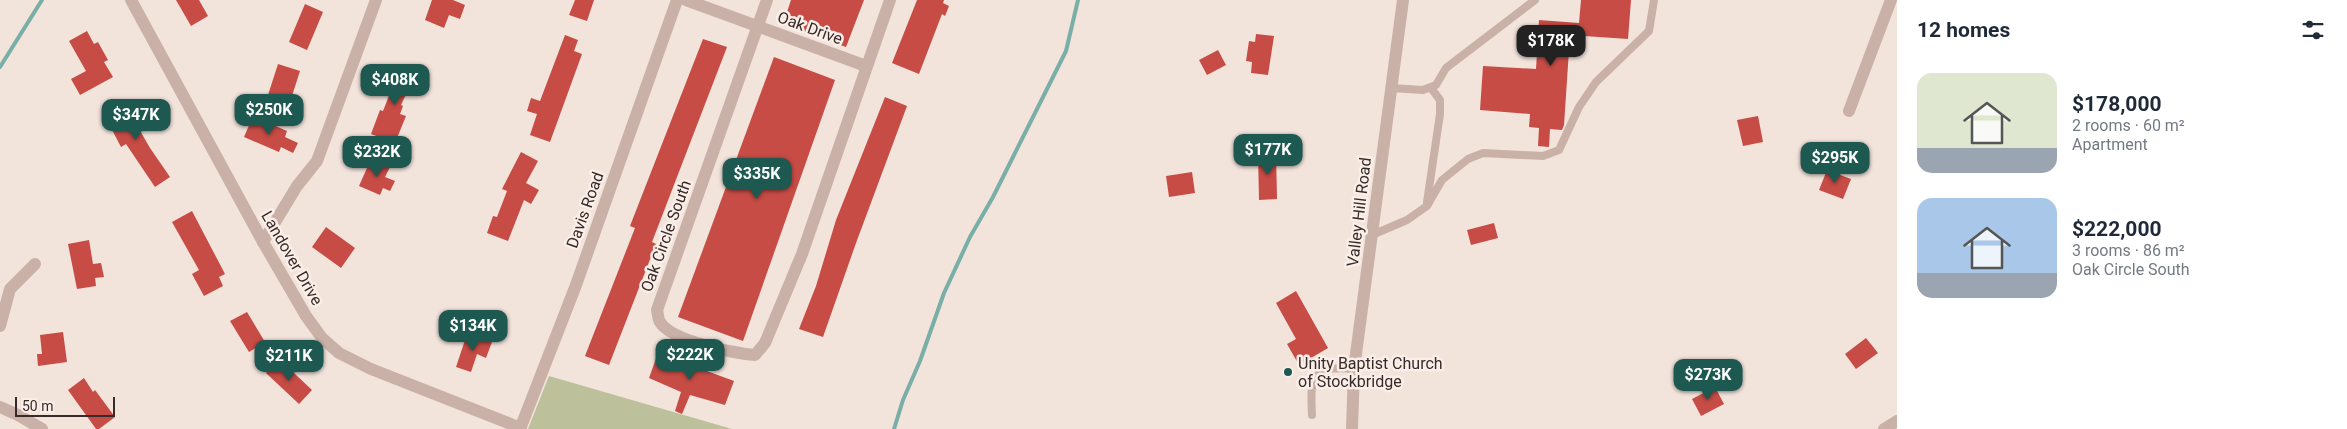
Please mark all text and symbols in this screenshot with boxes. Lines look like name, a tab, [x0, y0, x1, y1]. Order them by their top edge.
street label: Oak Drive	[775, 7, 845, 49]
icon: filters	[2299, 16, 2327, 44]
text: 12 homes	[1917, 18, 2010, 42]
pin: $178K	[1516, 24, 1586, 67]
text: $178K	[1528, 31, 1574, 50]
pin: $408K	[360, 64, 430, 106]
text: $408K	[372, 70, 418, 89]
text: $178,000	[2072, 92, 2162, 116]
icon: home	[1957, 93, 2017, 153]
pin: $250K	[234, 94, 304, 136]
pin: $347K	[101, 98, 171, 141]
text: $250K	[246, 100, 292, 119]
text: $347K	[113, 105, 159, 124]
text: 2 rooms · 60 m²	[2072, 116, 2185, 135]
pin: $177K	[1233, 134, 1303, 176]
text: Apartment	[2072, 135, 2148, 154]
pin: $232K	[342, 136, 412, 178]
text: $177K	[1245, 140, 1291, 159]
text: $232K	[354, 142, 400, 161]
pin: $295K	[1800, 142, 1870, 184]
text: $295K	[1812, 148, 1858, 167]
street label: Valley Hill Road	[1343, 156, 1375, 268]
pin: $335K	[722, 158, 792, 200]
text: $335K	[734, 164, 780, 183]
street label: Davis Road	[562, 169, 608, 251]
street label: Oak Circle South	[637, 178, 695, 294]
street label: Landover Drive	[257, 207, 327, 309]
text: $222,000	[2072, 217, 2162, 241]
icon: home	[1957, 218, 2017, 278]
text: 3 rooms · 86 m²	[2072, 241, 2185, 260]
text: Oak Circle South	[2072, 260, 2190, 279]
pin: $134K	[438, 310, 508, 352]
text: $134K	[450, 316, 496, 335]
pin: $222K	[655, 338, 725, 381]
pin: $211K	[254, 340, 324, 382]
text: $222K	[667, 345, 713, 364]
text: $211K	[266, 346, 312, 365]
place label: Unity Baptist Church of Stockbridge	[1298, 354, 1443, 391]
pin: $273K	[1673, 358, 1743, 401]
text: $273K	[1685, 365, 1731, 384]
marker: Unity Baptist Church of Stockbridge	[1282, 366, 1294, 378]
scale bar	[15, 394, 115, 417]
text: 50 m	[22, 398, 54, 414]

